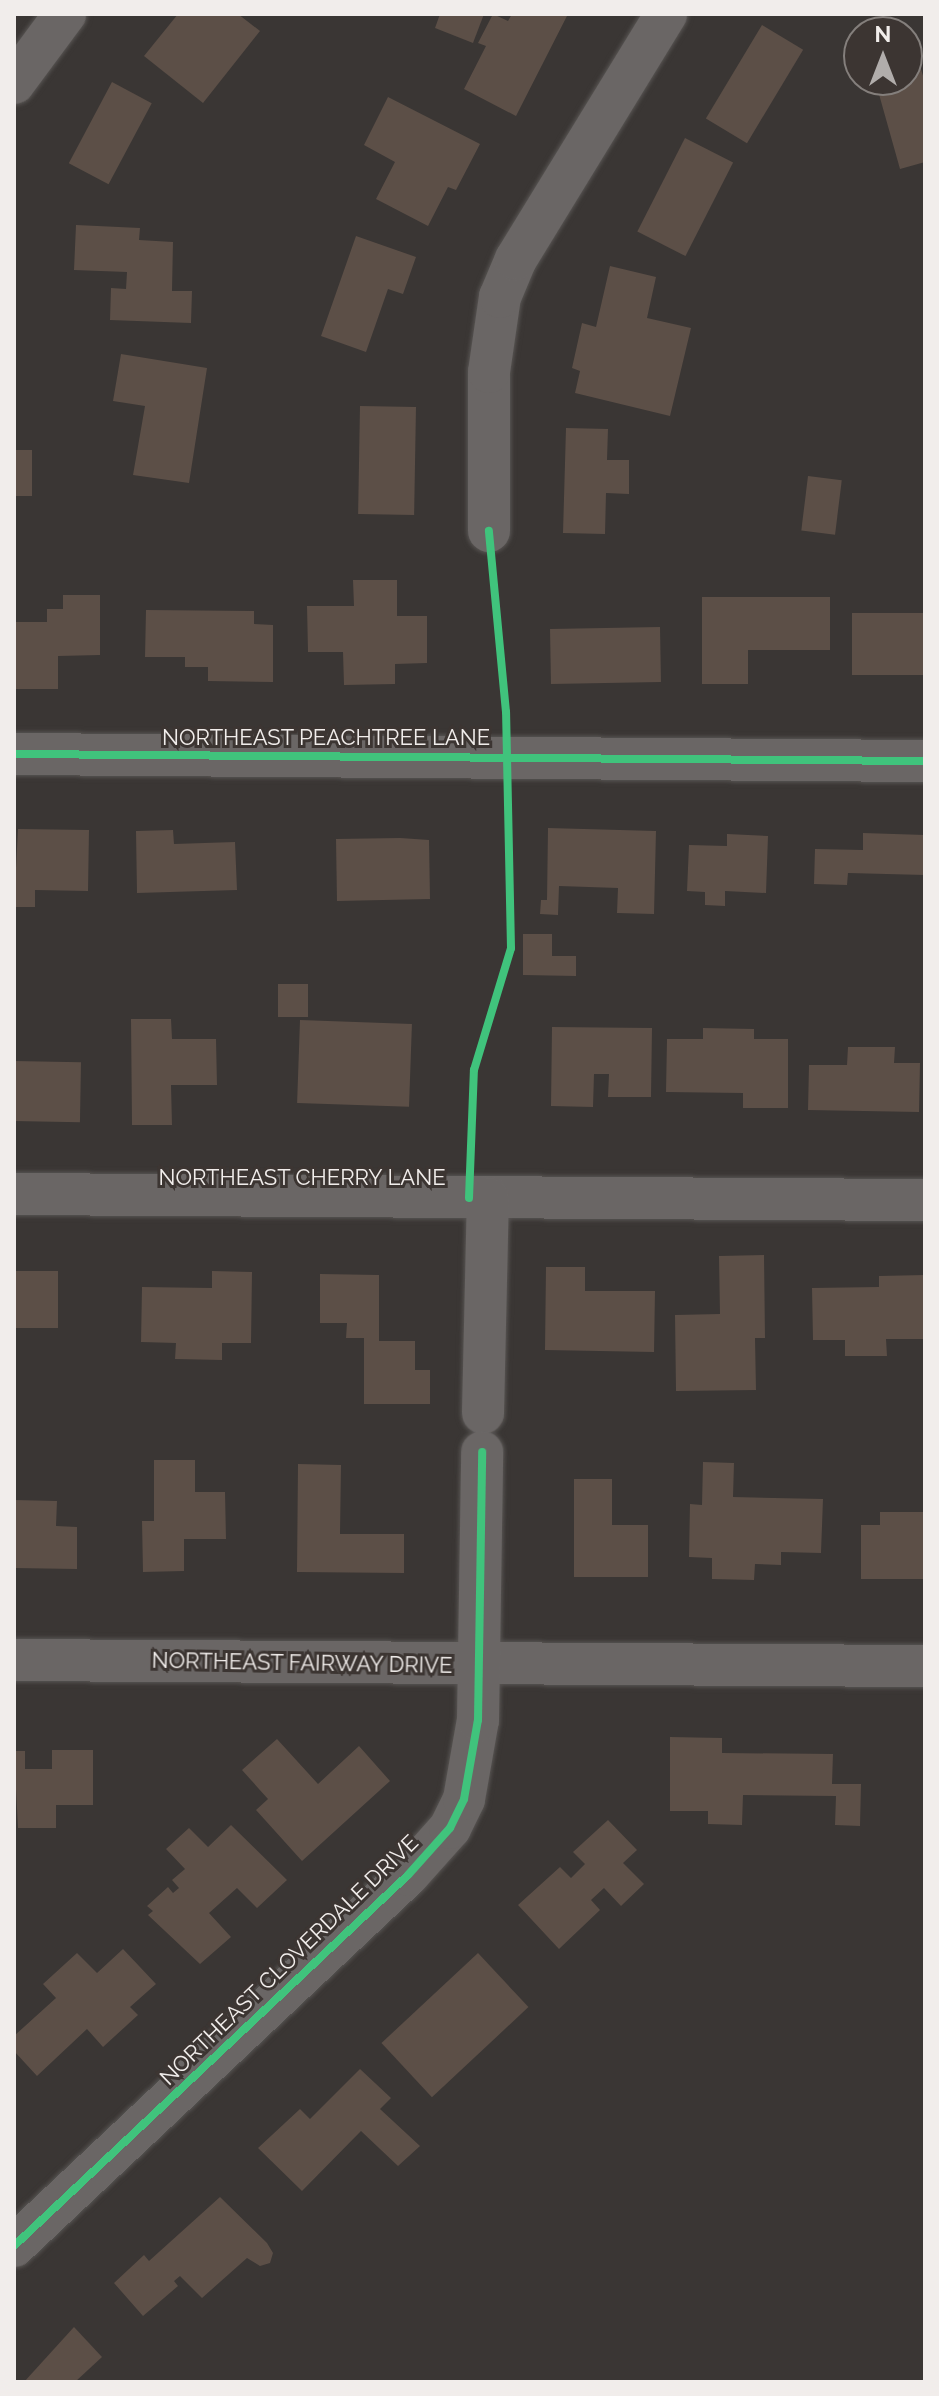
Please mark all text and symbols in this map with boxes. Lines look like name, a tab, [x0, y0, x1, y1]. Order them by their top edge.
north arrow	[843, 16, 923, 96]
text: N	[875, 21, 891, 47]
street label: NORTHEAST PEACHTREE LANE	[162, 725, 490, 751]
street label: NORTHEAST CHERRY LANE	[158, 1165, 446, 1191]
street label: NORTHEAST FAIRWAY DRIVE	[151, 1647, 453, 1679]
street label: NORTHEAST CLOVERDALE DRIVE	[154, 1829, 424, 2091]

